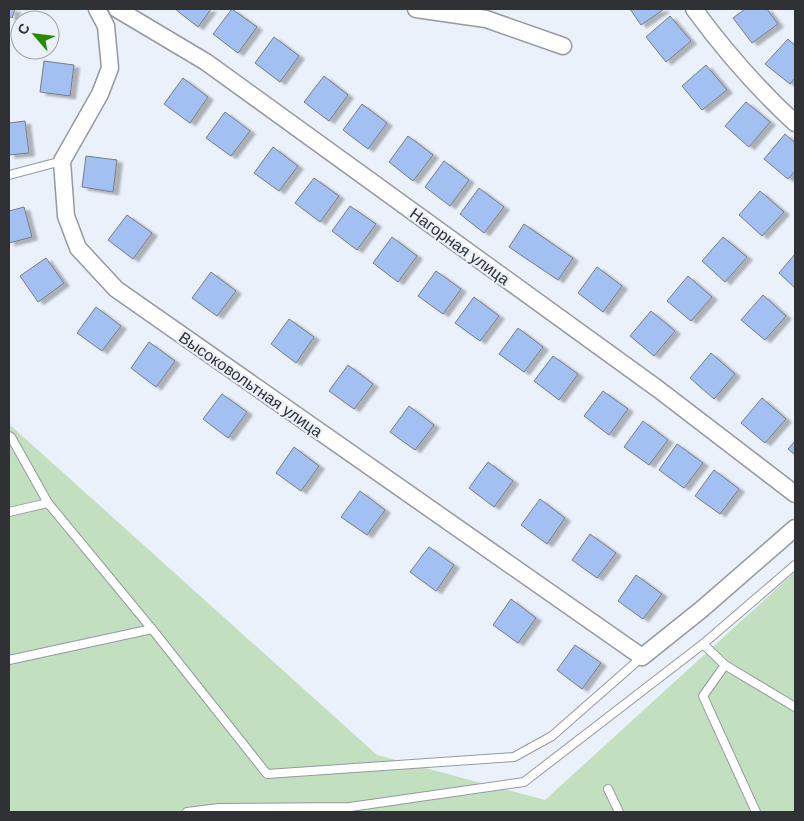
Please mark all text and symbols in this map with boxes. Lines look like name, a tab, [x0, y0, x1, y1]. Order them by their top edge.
north arrow	[10, 10, 60, 60]
text: С	[14, 21, 33, 37]
street label: Нагорная улица	[407, 205, 513, 288]
street label: Высоковольтная улица	[176, 328, 326, 440]

